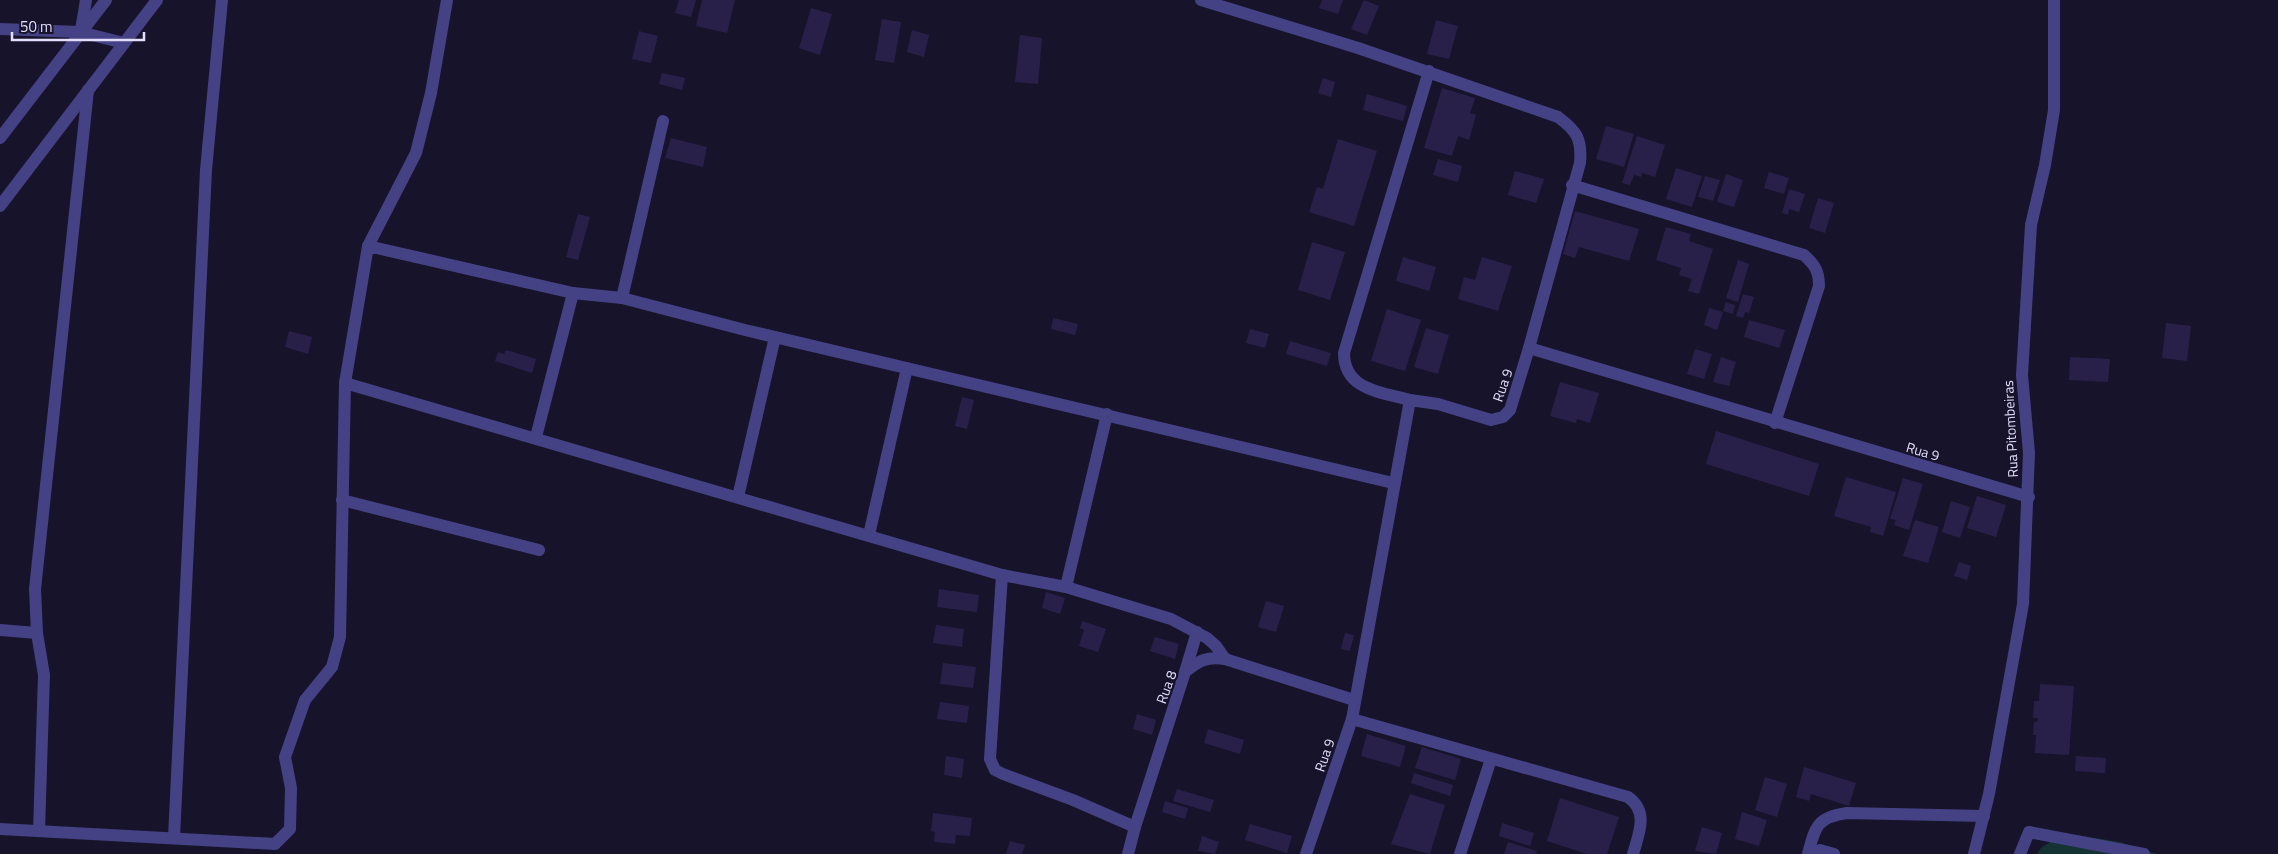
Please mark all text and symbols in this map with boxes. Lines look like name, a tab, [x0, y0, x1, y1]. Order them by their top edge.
scale bar	[12, 10, 145, 42]
text: 50 m	[20, 15, 53, 38]
street label: Rua 9	[1487, 365, 1518, 404]
street label: Rua Pitombeiras	[1997, 380, 2023, 478]
street label: Rua 9	[1904, 436, 1942, 466]
street label: Rua 8	[1150, 667, 1182, 707]
street label: Rua 9	[1309, 735, 1340, 774]

